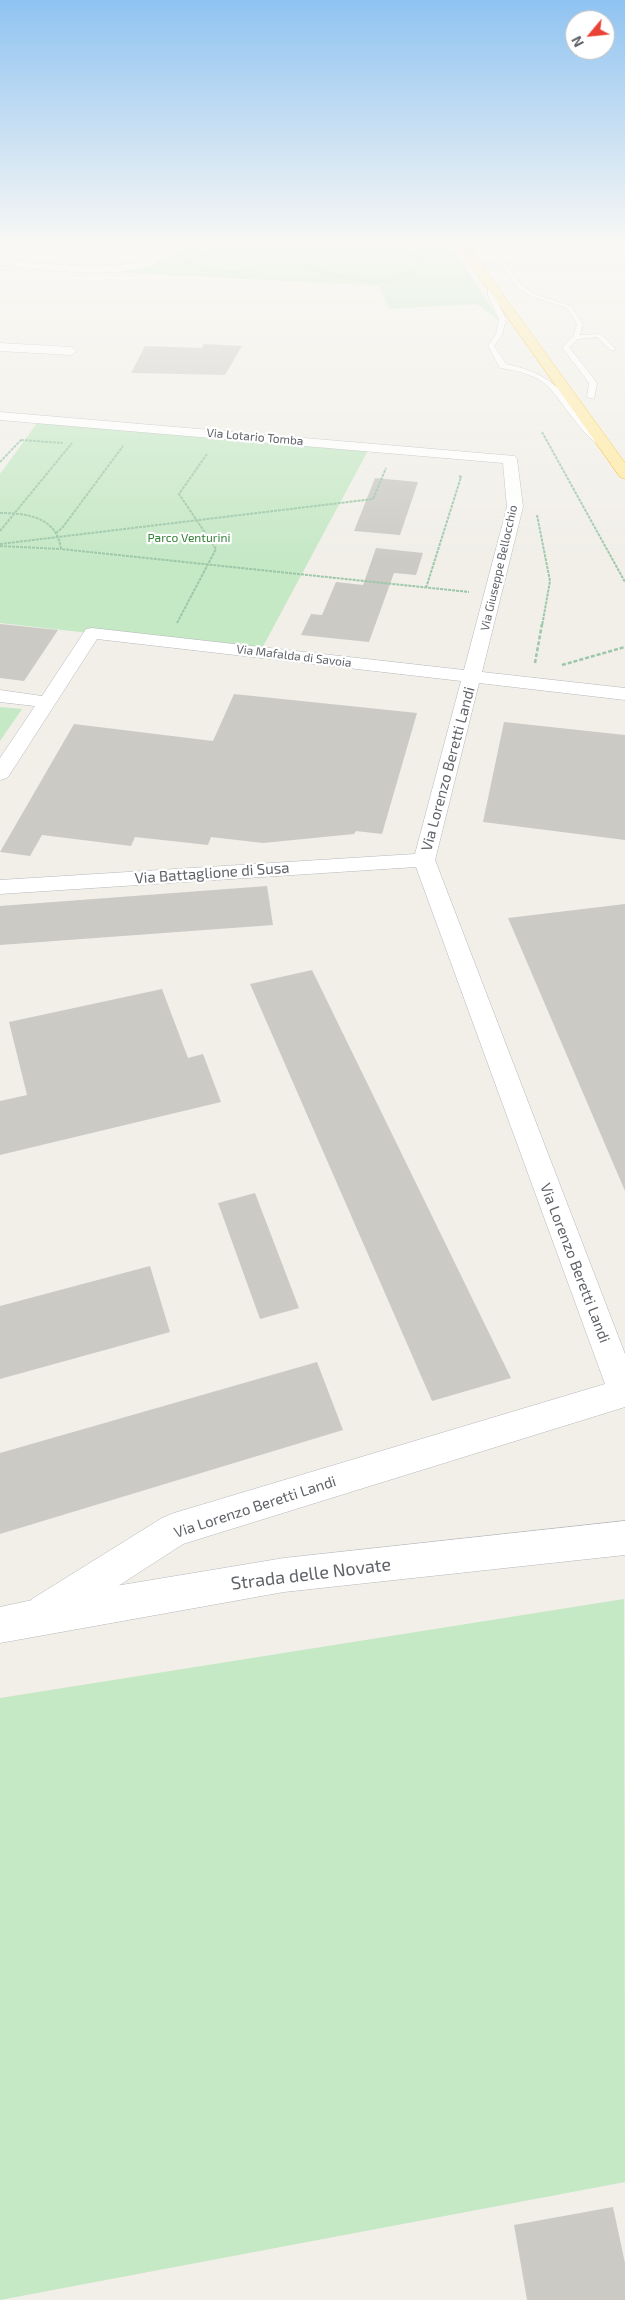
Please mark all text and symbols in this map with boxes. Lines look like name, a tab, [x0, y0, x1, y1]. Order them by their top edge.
north arrow	[565, 10, 615, 60]
text: N	[567, 33, 587, 50]
street label: Via Lotario Tomba	[206, 426, 304, 448]
street label: Via Giuseppe Bellocchio	[478, 504, 520, 632]
park label: Parco Venturini	[148, 531, 230, 545]
street label: Via Mafalda di Savoia	[236, 642, 352, 670]
street label: Via Lorenzo Beretti Landi	[417, 685, 479, 853]
street label: Via Battaglione di Susa	[134, 859, 290, 887]
street label: Via Lorenzo Beretti Landi	[536, 1181, 614, 1345]
street label: Via Lorenzo Beretti Landi	[172, 1472, 338, 1542]
street label: Strada delle Novate	[230, 1553, 392, 1595]

